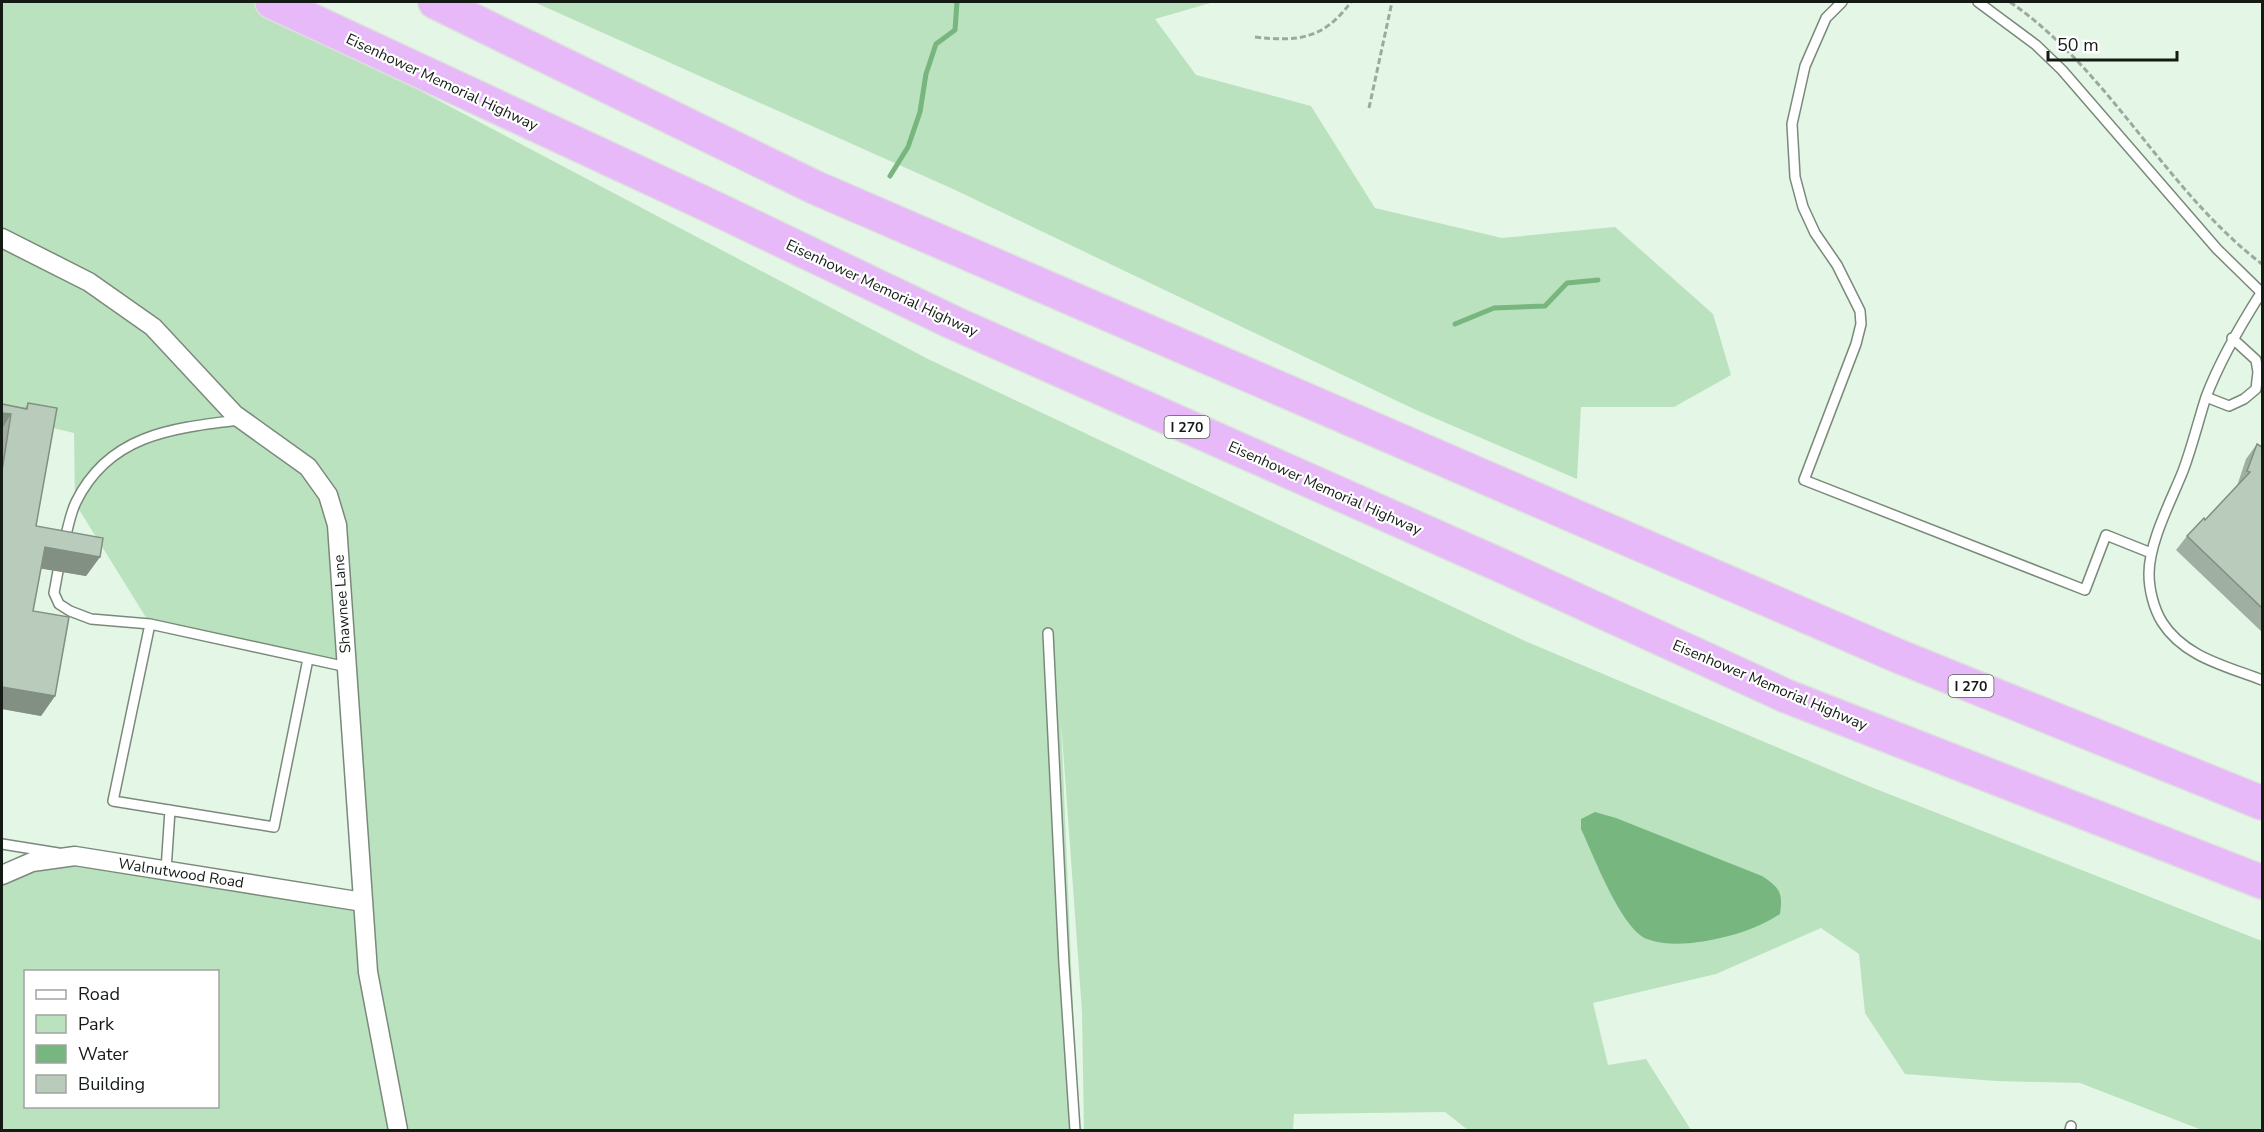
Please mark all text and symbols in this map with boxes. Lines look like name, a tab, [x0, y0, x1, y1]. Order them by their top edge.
scale bar	[2048, 24, 2177, 62]
street label: Eisenhower Memorial Highway	[343, 29, 541, 135]
text: 50 m	[2057, 33, 2099, 57]
street label: Eisenhower Memorial Highway	[783, 235, 981, 341]
road number: I 270	[1164, 416, 1210, 438]
street label: Eisenhower Memorial Highway	[1225, 436, 1425, 540]
street label: Shawnee Lane	[329, 554, 355, 654]
street label: Eisenhower Memorial Highway	[1670, 635, 1871, 735]
road number: I 270	[1948, 675, 1994, 697]
street label: Walnutwood Road	[117, 853, 245, 893]
legend	[24, 970, 219, 1108]
text: Road	[78, 982, 120, 1006]
text: Park	[78, 1012, 115, 1036]
text: Water	[78, 1042, 129, 1066]
text: Building	[78, 1072, 145, 1096]

